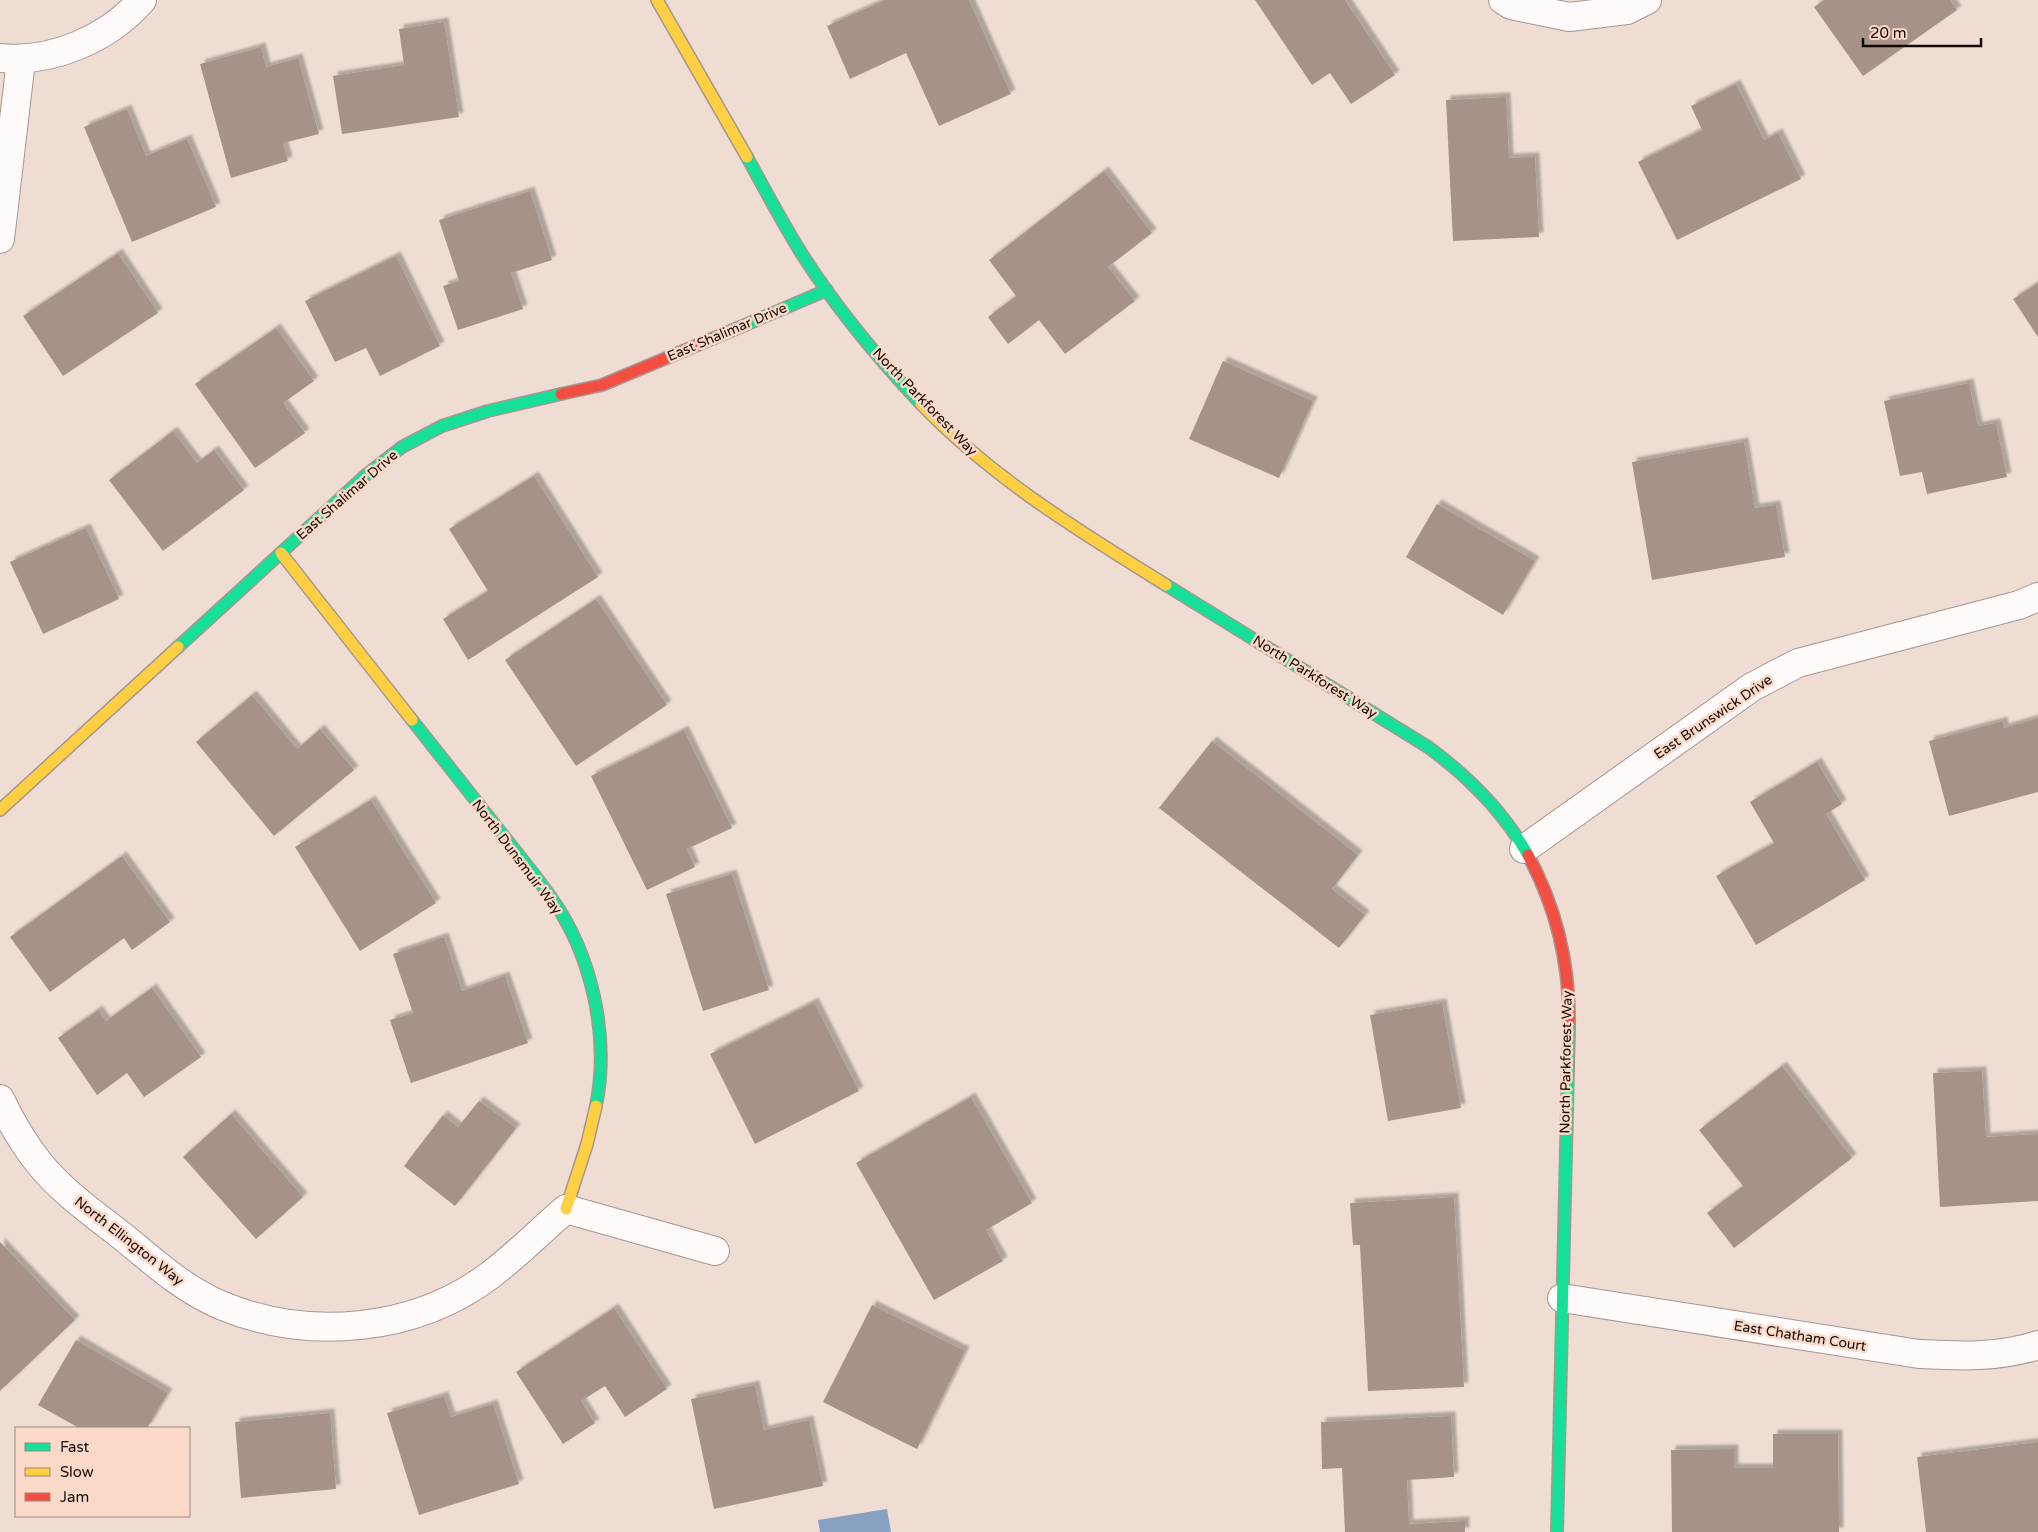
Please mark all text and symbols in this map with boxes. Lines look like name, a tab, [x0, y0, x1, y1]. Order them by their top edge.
scale bar	[1863, 15, 1980, 47]
text: 20 m	[1870, 24, 1907, 42]
street label: East Shalimar Drive	[665, 299, 790, 365]
street label: North Parkforest Way	[869, 345, 981, 460]
street label: East Shalimar Drive	[293, 446, 401, 544]
street label: North Parkforest Way	[1250, 632, 1381, 722]
street label: East Brunswick Drive	[1651, 671, 1775, 763]
street label: North Dunsmuir Way	[468, 796, 566, 918]
street label: North Parkforest Way	[1556, 990, 1576, 1134]
street label: North Ellington Way	[71, 1193, 187, 1289]
street label: East Chatham Court	[1733, 1317, 1868, 1355]
legend	[15, 1427, 190, 1517]
text: Fast	[60, 1438, 90, 1456]
text: Slow	[60, 1463, 94, 1481]
text: Jam	[60, 1488, 89, 1506]

